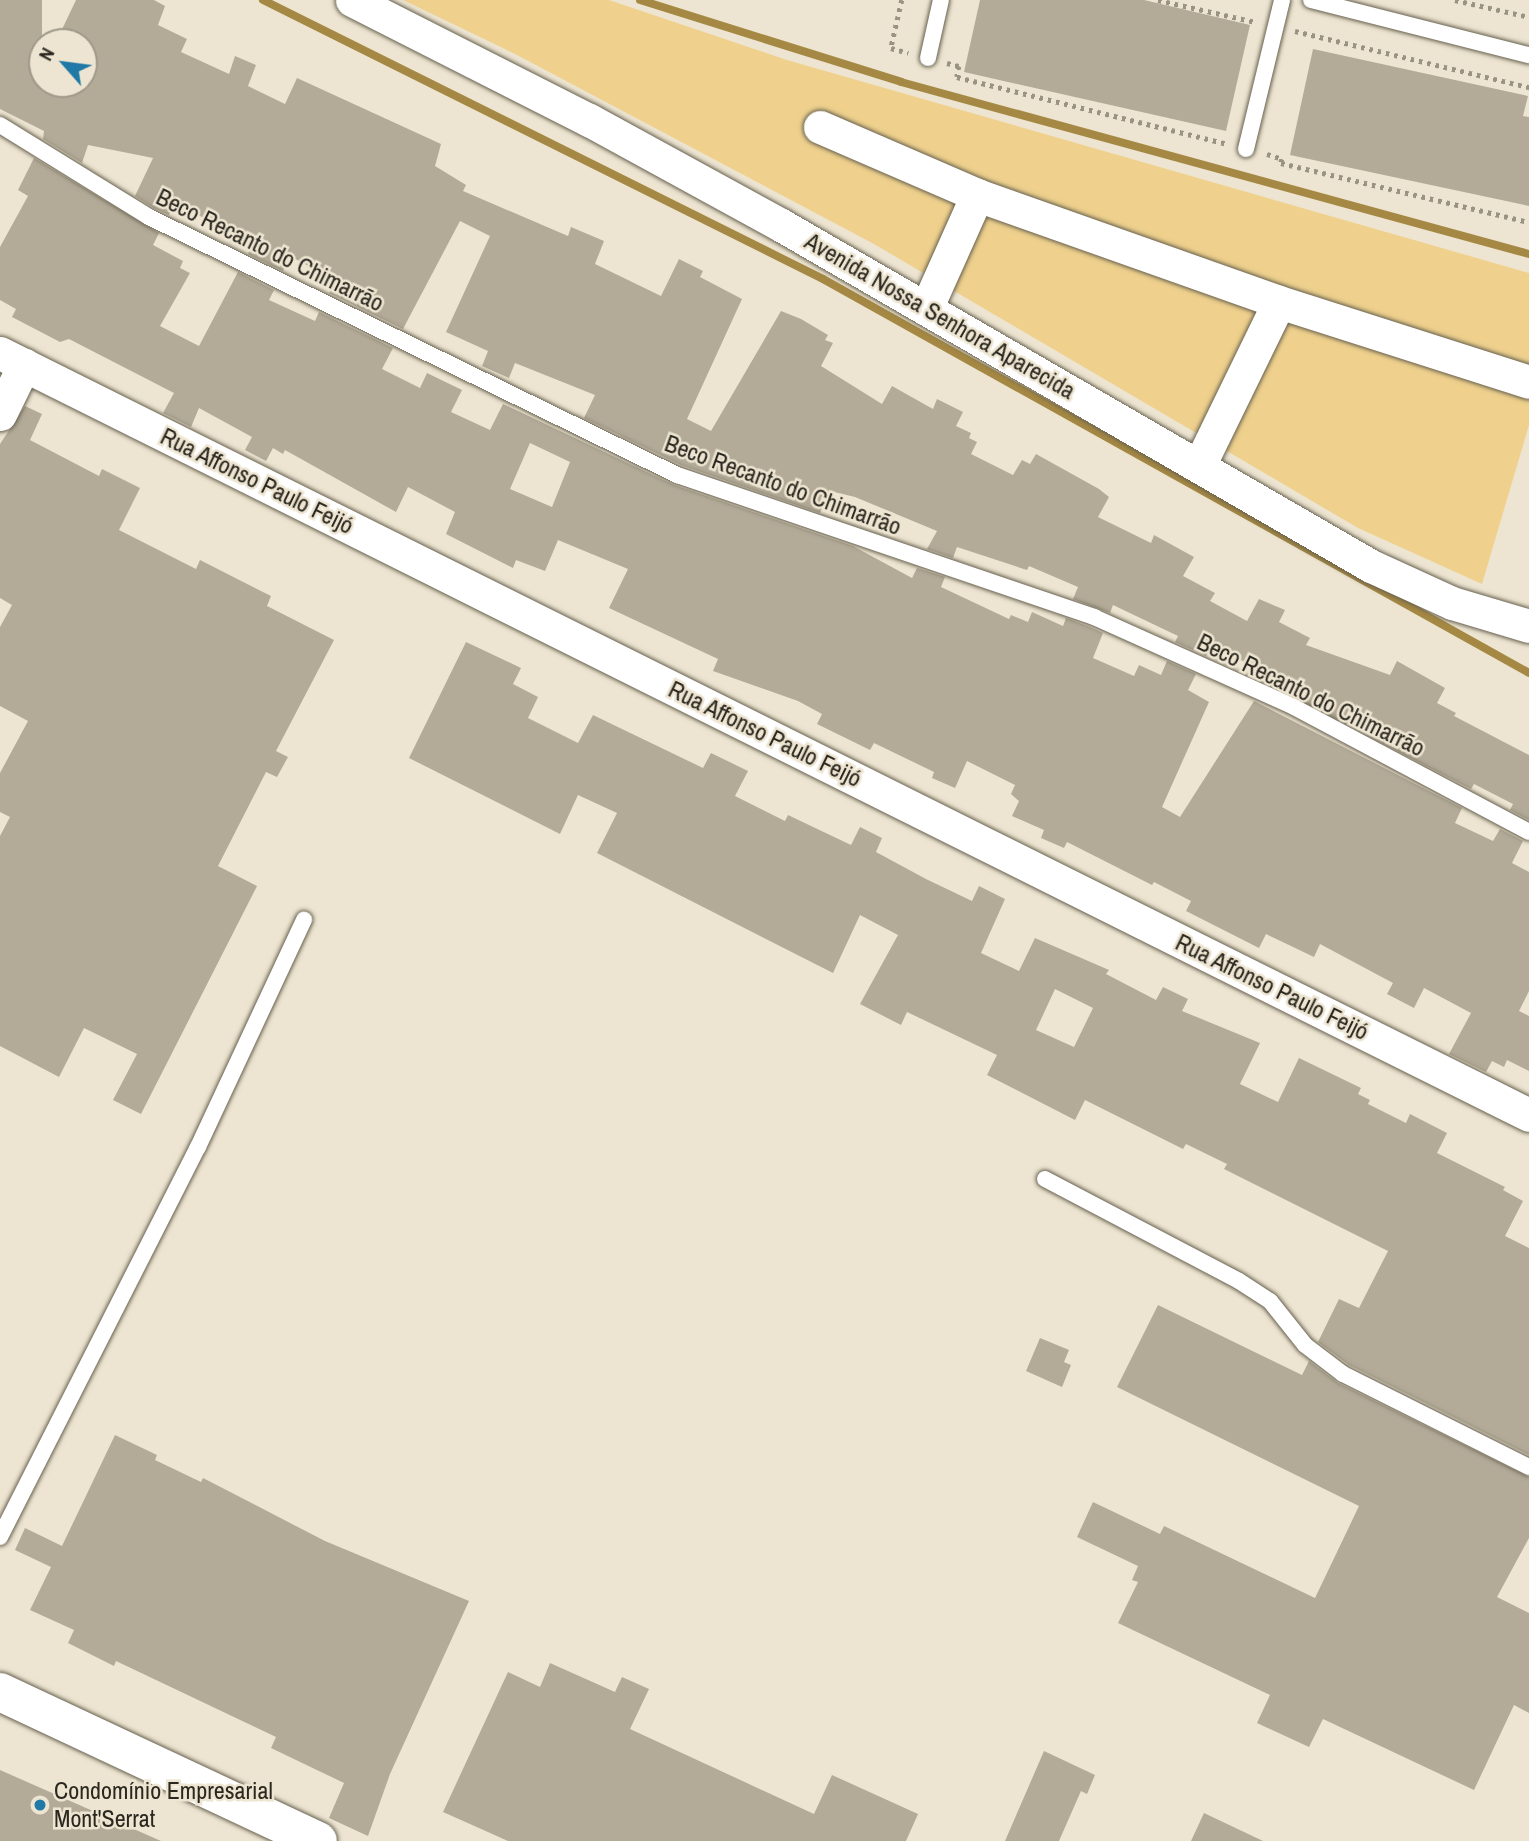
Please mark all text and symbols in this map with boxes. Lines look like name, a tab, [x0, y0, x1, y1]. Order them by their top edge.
north arrow	[28, 28, 98, 98]
text: N	[32, 43, 60, 65]
street label: Beco Recanto do Chimarrão	[152, 182, 388, 318]
street label: Avenida Nossa Senhora Aparecida	[799, 226, 1081, 406]
street label: Rua Affonso Paulo Feijó	[155, 422, 359, 540]
street label: Beco Recanto do Chimarrão	[661, 429, 905, 541]
street label: Beco Recanto do Chimarrão	[1193, 627, 1429, 763]
street label: Rua Affonso Paulo Feijó	[663, 675, 867, 793]
street label: Rua Affonso Paulo Feijó	[1170, 928, 1374, 1046]
place label: Condomínio Empresarial Mont'Serrat	[54, 1777, 273, 1833]
marker: Condomínio Empresarial Mont'Serrat	[32, 1797, 48, 1813]

